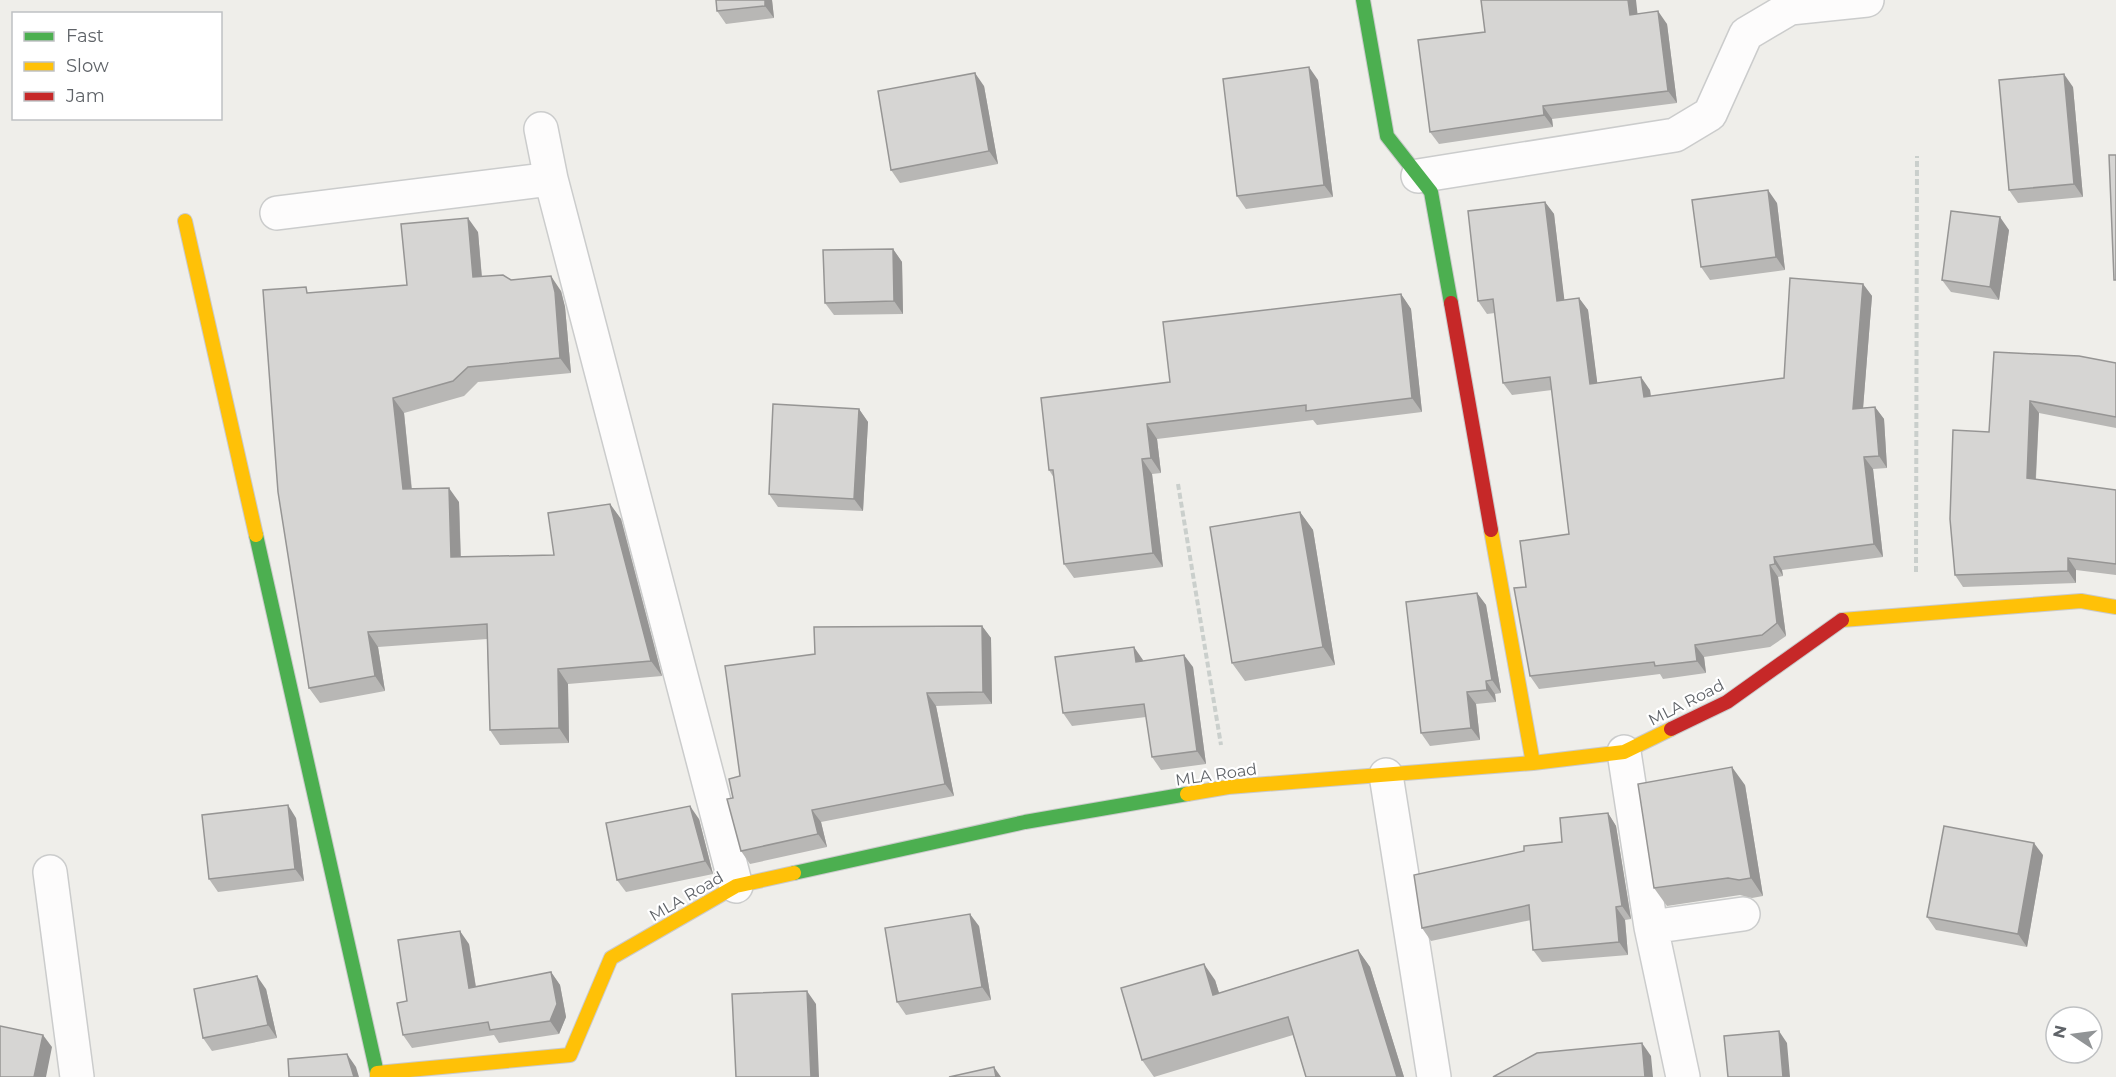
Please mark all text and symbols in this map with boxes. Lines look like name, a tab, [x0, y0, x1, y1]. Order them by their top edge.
legend	[12, 12, 222, 120]
text: Fast	[66, 25, 104, 47]
text: Slow	[66, 55, 109, 77]
text: Jam	[65, 85, 105, 107]
street label: MLA Road	[1645, 675, 1727, 730]
street label: MLA Road	[1174, 759, 1258, 790]
street label: MLA Road	[646, 868, 727, 925]
north arrow	[2044, 1005, 2104, 1065]
text: N	[2049, 1023, 2071, 1040]

